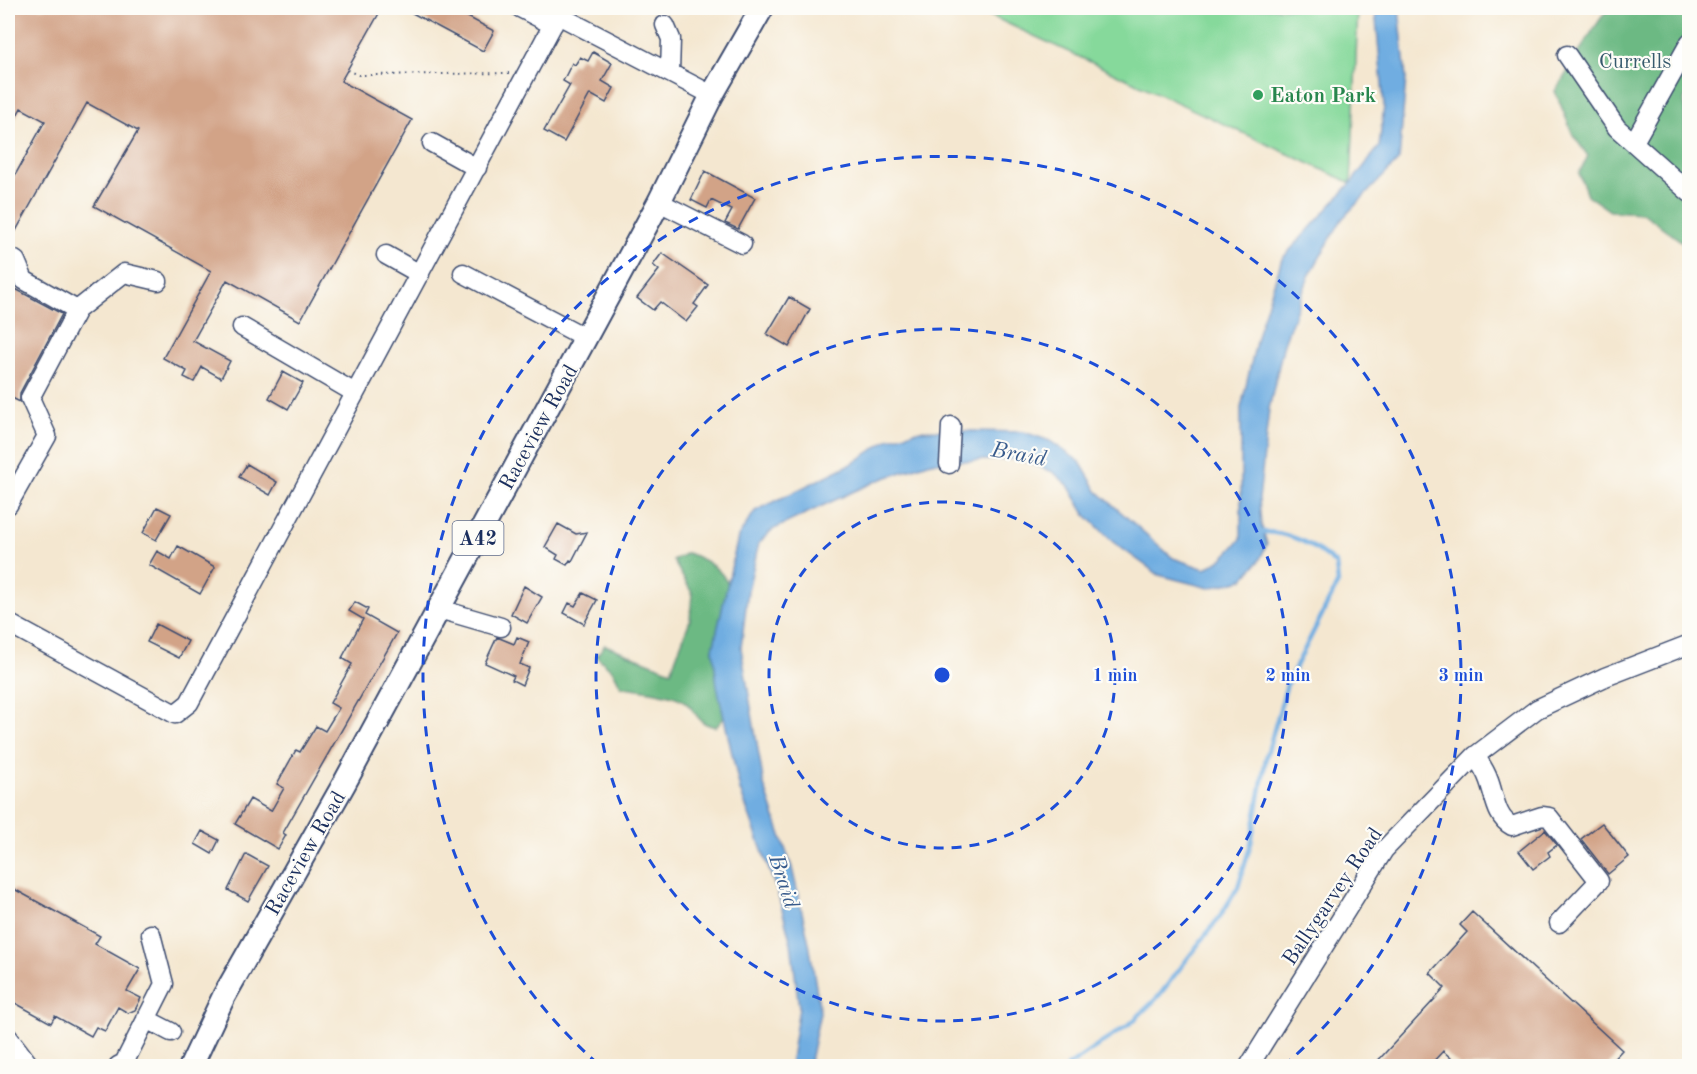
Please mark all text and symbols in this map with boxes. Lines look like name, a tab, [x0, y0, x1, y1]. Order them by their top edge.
park label: Currells	[1599, 52, 1671, 73]
place label: Eaton Park	[1270, 86, 1377, 107]
marker: Eaton Park	[1251, 88, 1265, 102]
street label: Raceview Road	[496, 362, 582, 494]
water label: Braid	[988, 439, 1048, 471]
road number: A42	[452, 521, 504, 555]
centre of rings	[932, 665, 952, 685]
text: 1 min	[1092, 667, 1138, 685]
text: 2 min	[1265, 667, 1311, 685]
text: 3 min	[1438, 667, 1484, 685]
street label: Raceview Road	[262, 788, 350, 919]
street label: Ballygarvey Road	[1279, 824, 1387, 970]
water label: Braid	[764, 851, 802, 912]

